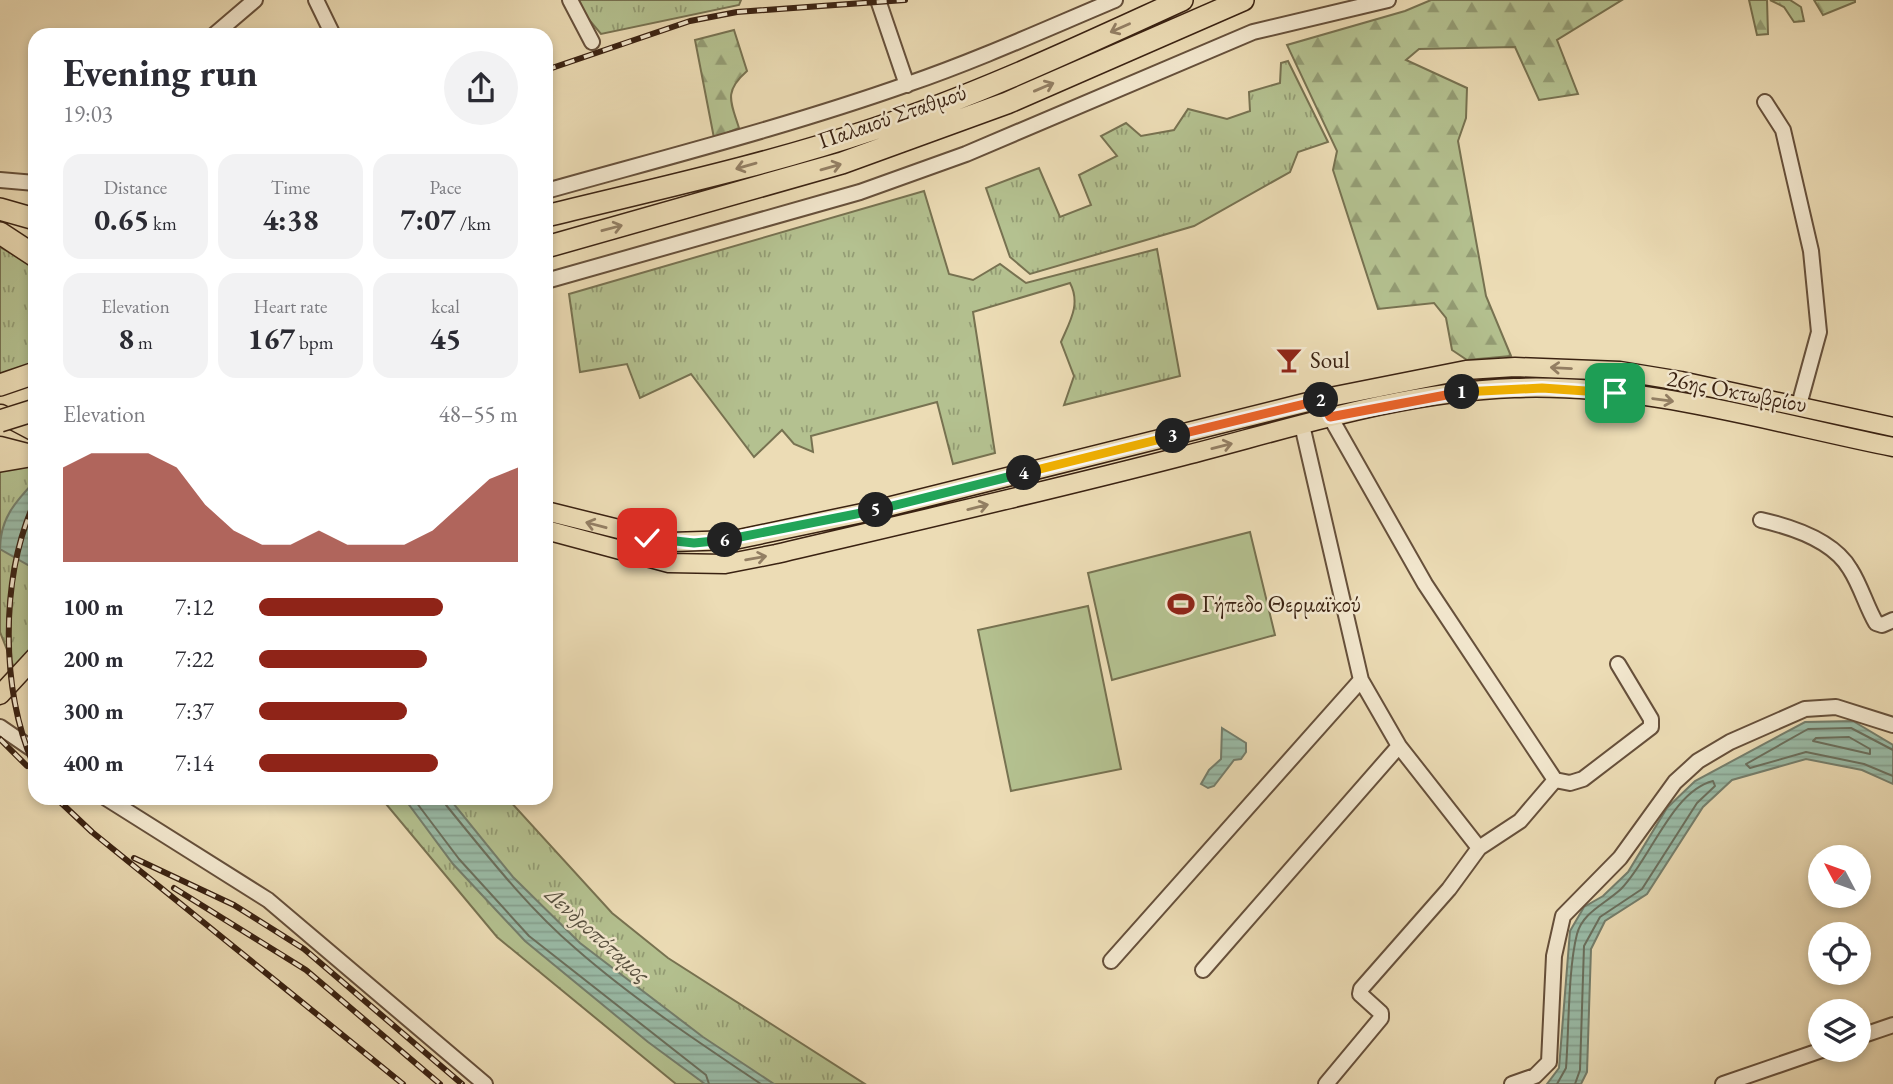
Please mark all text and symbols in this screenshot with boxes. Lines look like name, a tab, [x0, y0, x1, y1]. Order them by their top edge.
one-way arrow	[1110, 22, 1131, 35]
text: Evening run	[63, 48, 258, 97]
button: share	[444, 51, 518, 125]
street label: Παλαιού Σταθμού	[814, 77, 970, 155]
one-way arrow	[1033, 80, 1054, 93]
text: 19:03	[63, 99, 113, 129]
one-way arrow	[819, 159, 841, 172]
one-way arrow	[736, 160, 758, 173]
text: Distance	[104, 175, 167, 200]
text: Time	[271, 175, 310, 200]
text: Pace	[430, 175, 461, 200]
text: 0.65	[94, 200, 149, 239]
text: 4:38	[262, 200, 319, 239]
text: 7:07	[400, 200, 456, 239]
text: km	[149, 211, 177, 236]
text: /km	[456, 211, 491, 236]
one-way arrow	[601, 221, 623, 234]
text: Elevation	[101, 294, 170, 319]
text: Heart rate	[254, 294, 327, 319]
text: kcal	[431, 294, 460, 319]
text: 8	[118, 319, 134, 358]
text: 167	[248, 319, 295, 358]
text: 45	[430, 319, 461, 358]
text: m	[134, 330, 153, 355]
text: bpm	[295, 330, 333, 355]
bar icon: Soul	[1274, 345, 1304, 375]
place label: Soul	[1310, 345, 1350, 375]
one-way arrow	[1550, 361, 1573, 374]
pin	[1585, 363, 1645, 423]
street label: 26ης Οκτωβρίου	[1664, 363, 1810, 419]
pin: 1	[1444, 374, 1480, 410]
icon: arrive	[1596, 374, 1634, 412]
text: 1	[1456, 379, 1467, 404]
pin: 2	[1304, 382, 1338, 418]
text: 2	[1315, 387, 1326, 412]
one-way arrow	[1651, 394, 1674, 407]
text: Elevation	[63, 399, 146, 429]
text: 48–55 m	[439, 399, 518, 429]
pin: 3	[1156, 418, 1190, 453]
text: 3	[1167, 423, 1178, 448]
one-way arrow	[1210, 439, 1233, 452]
pin: 4	[1006, 456, 1042, 490]
text: 4	[1018, 460, 1029, 485]
pin: 5	[858, 492, 894, 528]
text: 5	[870, 497, 881, 522]
one-way arrow	[966, 499, 989, 513]
pin	[617, 508, 677, 568]
one-way arrow	[585, 518, 607, 531]
icon: check	[628, 519, 666, 557]
pin: 6	[708, 522, 742, 558]
text: 6	[719, 527, 730, 552]
one-way arrow	[744, 551, 767, 564]
sports icon: Γήπεδο Θερμαϊκού	[1166, 589, 1196, 619]
place label: Γήπεδο Θερμαϊκού	[1202, 589, 1361, 619]
text: 100 m	[63, 592, 124, 622]
text: 7:12	[175, 592, 214, 622]
text: 200 m	[63, 644, 124, 674]
text: 7:22	[175, 644, 214, 674]
text: 300 m	[63, 696, 124, 726]
text: 7:37	[175, 696, 214, 726]
text: 400 m	[63, 748, 124, 778]
text: 7:14	[175, 748, 214, 778]
north arrow	[1808, 845, 1871, 908]
map controls	[1808, 845, 1871, 1062]
water label: Δενδροπόταμος	[538, 878, 658, 990]
button: locate	[1808, 922, 1871, 985]
button: layers	[1808, 999, 1871, 1062]

